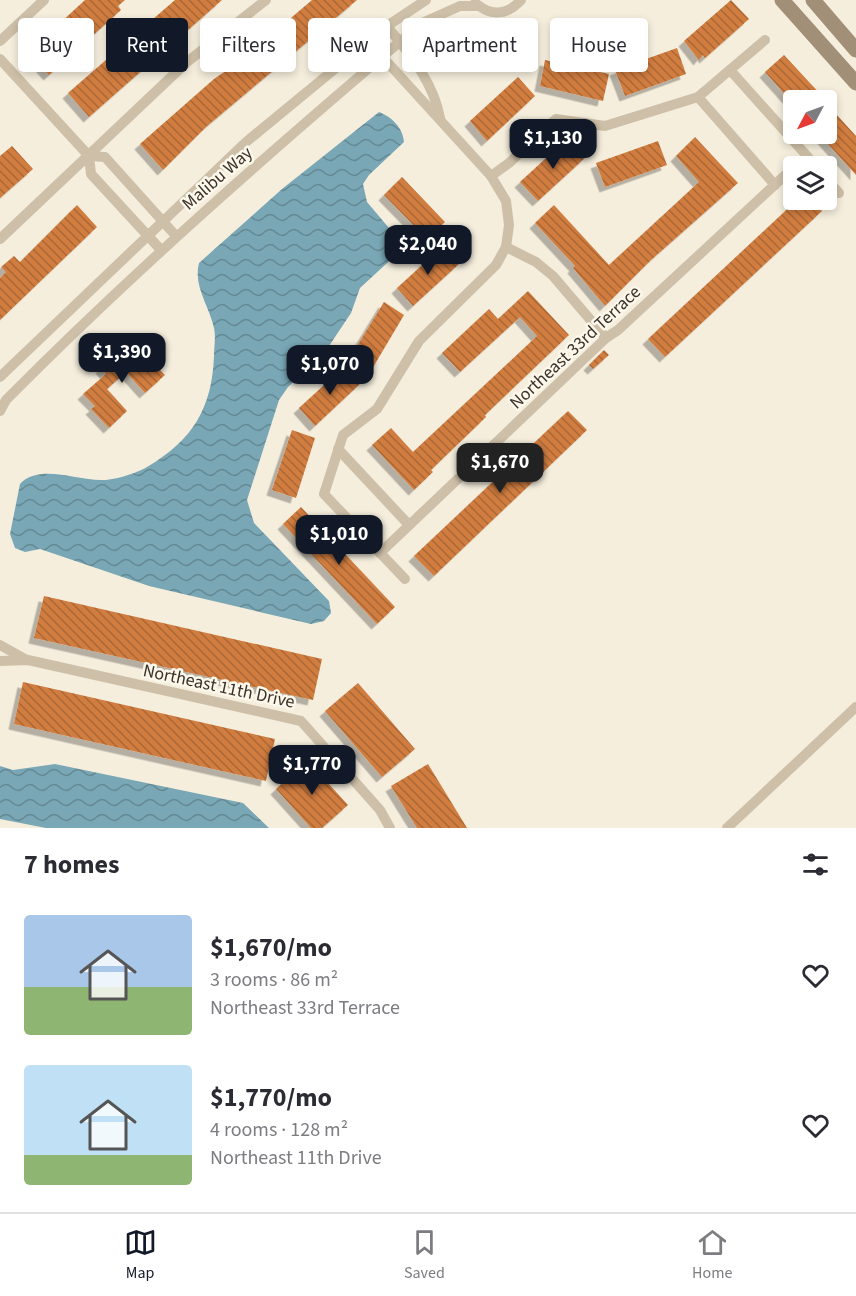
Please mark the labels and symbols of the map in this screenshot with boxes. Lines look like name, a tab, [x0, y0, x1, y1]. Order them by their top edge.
north arrow	[783, 90, 837, 144]
pin: $1,130	[504, 119, 602, 170]
street label: Malibu Way	[177, 140, 258, 216]
pin: $2,040	[379, 225, 477, 276]
street label: Northeast 33rd Terrace	[504, 280, 646, 415]
pin: $1,390	[73, 333, 171, 384]
pin: $1,070	[281, 345, 379, 396]
pin: $1,670	[451, 443, 549, 494]
pin: $1,010	[290, 515, 388, 566]
street label: Northeast 11th Drive	[141, 658, 297, 715]
pin: $1,770	[263, 745, 361, 796]

